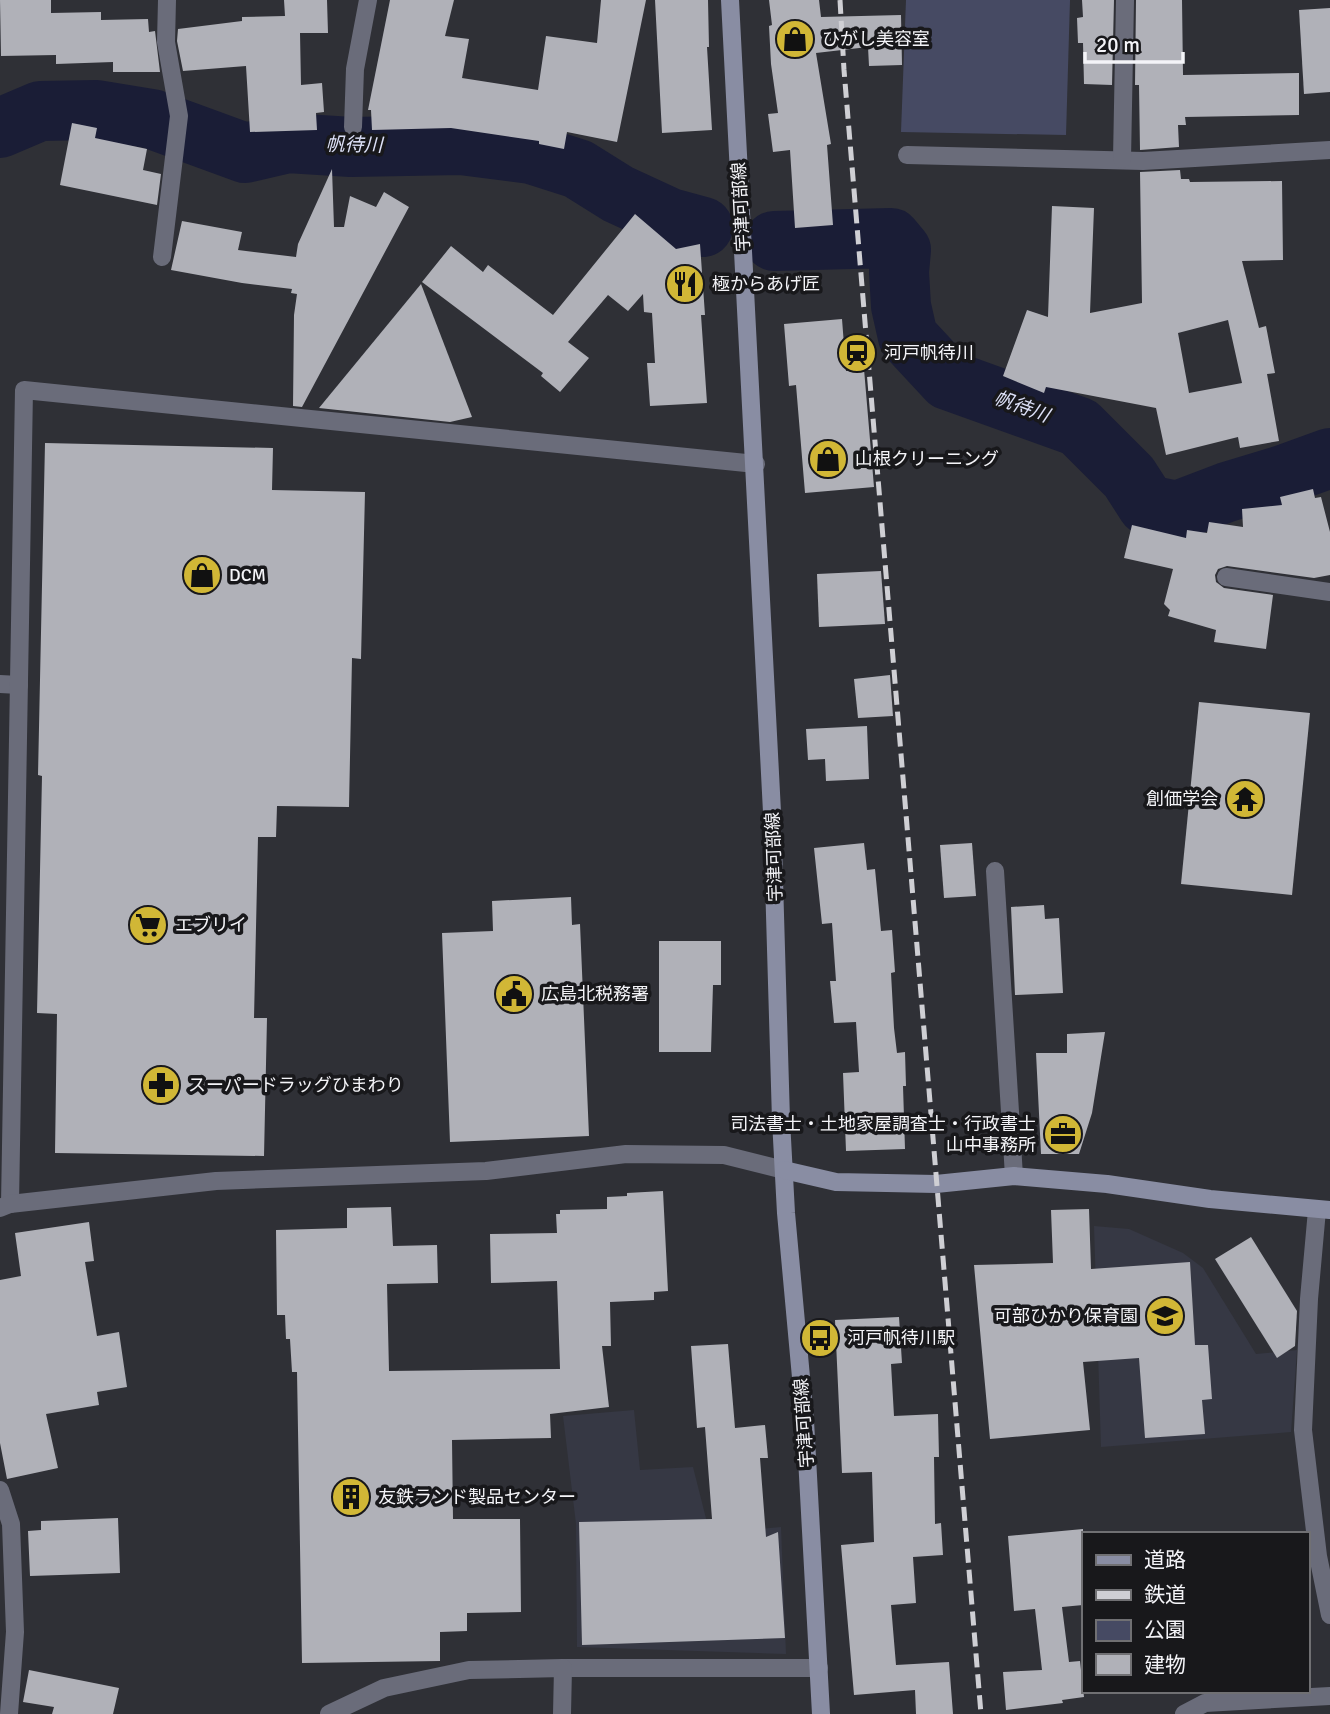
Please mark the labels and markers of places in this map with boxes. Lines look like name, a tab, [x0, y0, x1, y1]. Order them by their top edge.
shop icon: ひがし美容室	[774, 18, 816, 60]
place label: ひがし美容室	[822, 28, 930, 50]
restaurant icon: 極からあげ匠	[664, 263, 706, 305]
place label: 極からあげ匠	[712, 273, 820, 295]
station icon: 河戸帆待川	[836, 332, 878, 374]
place label: 河戸帆待川	[884, 342, 974, 364]
shop icon: 山根クリーニング	[807, 438, 849, 480]
place label: 山根クリーニング	[855, 448, 999, 470]
shop icon: DCM	[181, 554, 223, 596]
place label: DCM	[229, 564, 266, 586]
temple icon: 創価学会	[1224, 778, 1266, 820]
place label: 創価学会	[1146, 788, 1218, 810]
supermarket icon: エブリイ	[127, 904, 169, 946]
place label: エブリイ	[175, 914, 247, 936]
public building icon: 広島北税務署	[493, 973, 535, 1015]
place label: 広島北税務署	[541, 983, 649, 1005]
pharmacy icon: スーパードラッグひまわり	[140, 1064, 182, 1106]
place label: スーパードラッグひまわり	[188, 1074, 404, 1096]
place label: 司法書士・土地家屋調査士・行政書士 山中事務所	[730, 1113, 1036, 1156]
office icon: 司法書士・土地家屋調査士・行政書士 山中事務所	[1042, 1113, 1084, 1155]
school or university icon: 可部ひかり保育園	[1144, 1295, 1186, 1337]
place label: 可部ひかり保育園	[994, 1305, 1138, 1327]
bus stop icon: 河戸帆待川駅	[799, 1317, 841, 1359]
place label: 河戸帆待川駅	[847, 1327, 955, 1349]
building icon: 友鉄ランド製品センター	[330, 1476, 372, 1518]
place label: 友鉄ランド製品センター	[378, 1486, 576, 1508]

